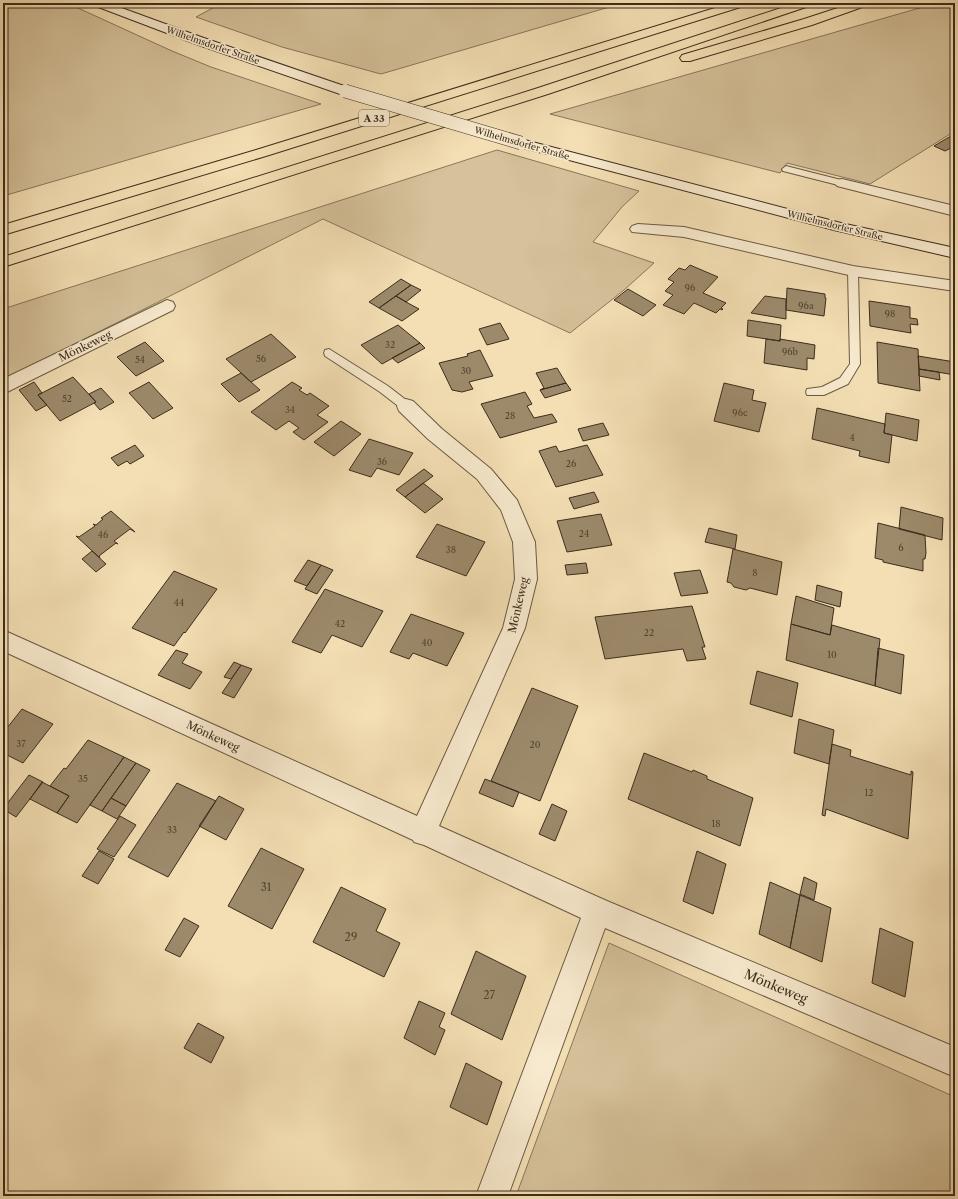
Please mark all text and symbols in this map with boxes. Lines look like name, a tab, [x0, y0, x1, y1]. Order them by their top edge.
street label: Wilhelmsdorfer Straße	[164, 23, 261, 66]
road number: A 33	[359, 110, 389, 126]
street label: Wilhelmsdorfer Straße	[472, 124, 571, 162]
street label: Wilhelmsdorfer Straße	[785, 208, 884, 242]
house number: 96	[685, 282, 695, 293]
house number: 96a	[798, 300, 814, 311]
house number: 98	[885, 308, 895, 319]
street label: Mönkeweg	[56, 327, 114, 365]
house number: 32	[385, 339, 395, 350]
house number: 96b	[782, 346, 799, 357]
house number: 56	[256, 353, 266, 364]
house number: 54	[135, 354, 145, 365]
house number: 30	[461, 365, 472, 376]
house number: 52	[62, 393, 72, 404]
house number: 34	[285, 404, 295, 415]
house number: 96c	[732, 407, 748, 418]
house number: 28	[505, 410, 515, 421]
house number: 4	[849, 432, 855, 443]
house number: 36	[377, 456, 387, 467]
house number: 26	[566, 458, 576, 469]
house number: 24	[579, 528, 589, 539]
house number: 46	[98, 529, 108, 540]
house number: 6	[898, 542, 904, 553]
house number: 38	[446, 544, 456, 555]
house number: 8	[752, 567, 758, 578]
street label: Mönkeweg	[505, 575, 531, 634]
house number: 44	[174, 597, 184, 608]
house number: 42	[335, 618, 345, 629]
house number: 22	[644, 627, 654, 638]
house number: 40	[422, 637, 433, 648]
house number: 10	[827, 649, 837, 660]
street label: Mönkeweg	[184, 718, 242, 755]
house number: 37	[16, 738, 26, 749]
house number: 20	[530, 739, 541, 750]
house number: 35	[78, 773, 88, 784]
house number: 12	[865, 787, 873, 798]
house number: 18	[711, 818, 721, 829]
house number: 33	[167, 824, 177, 835]
house number: 31	[261, 880, 272, 894]
house number: 29	[345, 930, 357, 944]
street label: Mönkeweg	[742, 965, 810, 1007]
house number: 27	[483, 988, 495, 1002]

